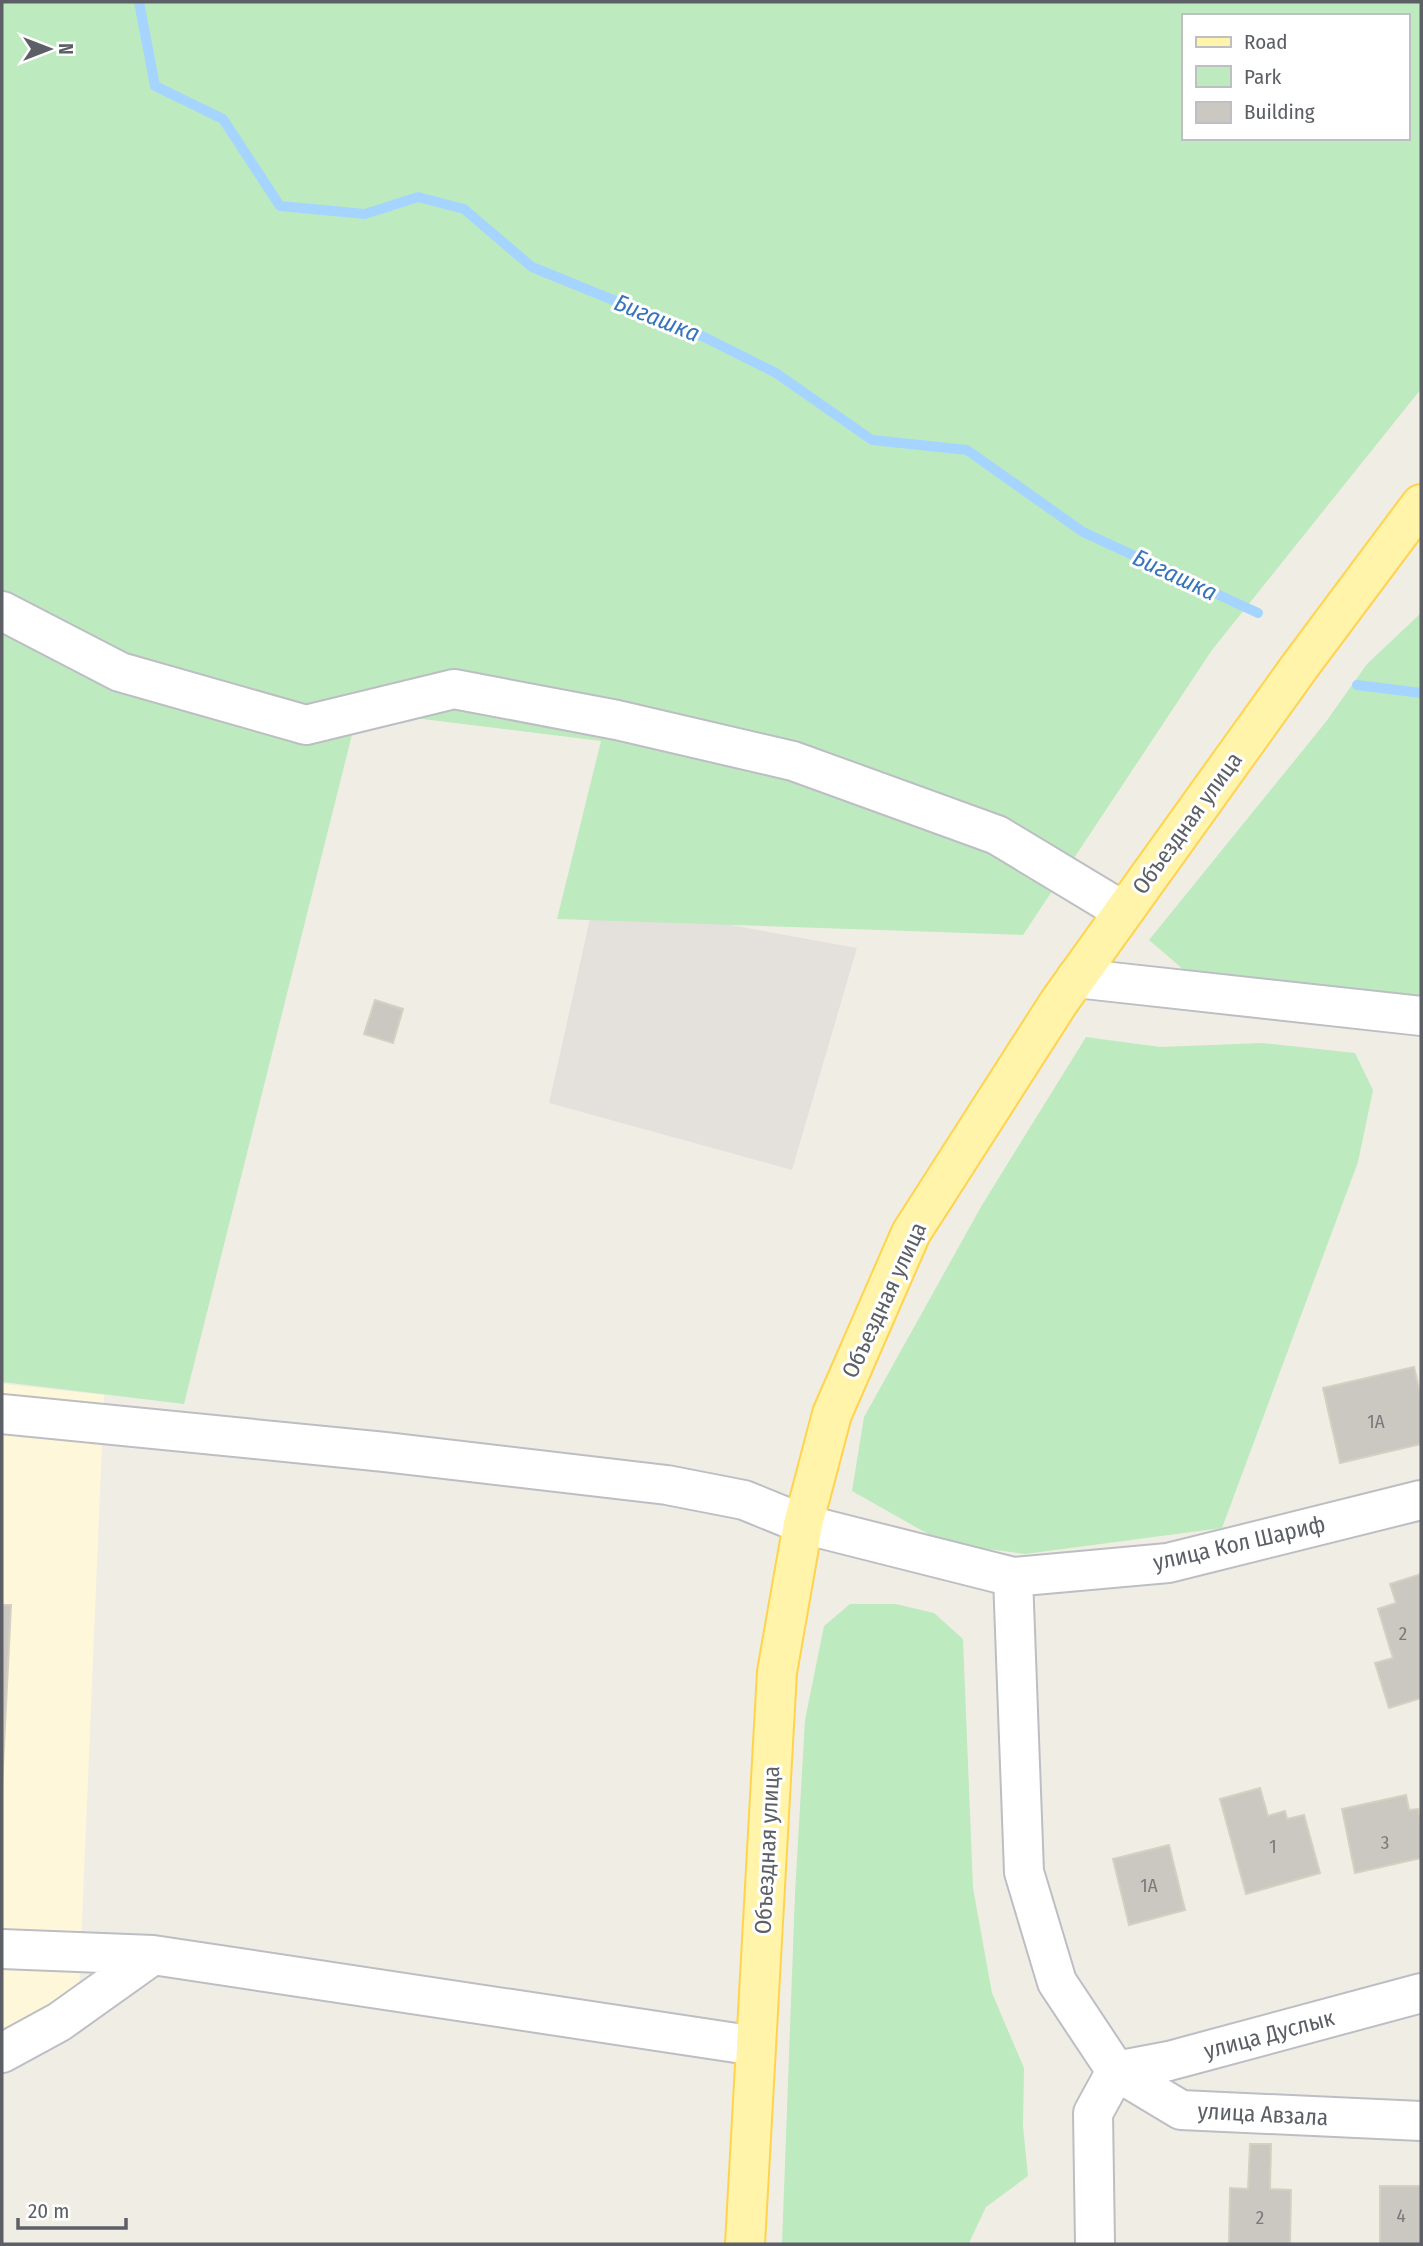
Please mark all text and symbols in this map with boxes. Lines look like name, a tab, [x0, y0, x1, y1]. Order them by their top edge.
north arrow	[14, 14, 84, 84]
legend	[1182, 14, 1409, 140]
text: Road	[1244, 29, 1288, 55]
text: N	[54, 43, 77, 55]
text: Park	[1244, 64, 1282, 90]
text: Building	[1244, 99, 1315, 125]
water label: Бигашка	[610, 288, 704, 348]
water label: Бигашка	[1129, 543, 1221, 607]
street label: Объездная улица	[1126, 747, 1248, 899]
street label: Объездная улица	[836, 1218, 932, 1382]
house number: 1А	[1367, 1410, 1385, 1433]
street label: улица Кол Шариф	[1150, 1510, 1328, 1576]
house number: 2	[1399, 1622, 1407, 1645]
street label: Объездная улица	[749, 1765, 785, 1935]
house number: 3	[1381, 1831, 1389, 1854]
house number: 1	[1269, 1835, 1277, 1858]
house number: 1А	[1140, 1874, 1158, 1897]
street label: улица Дуслык	[1201, 2003, 1337, 2065]
street label: улица Авзала	[1197, 2097, 1329, 2131]
scale bar	[18, 2186, 126, 2230]
text: 20 m	[28, 2198, 69, 2224]
house number: 4	[1396, 2204, 1406, 2227]
house number: 2	[1256, 2206, 1264, 2229]

